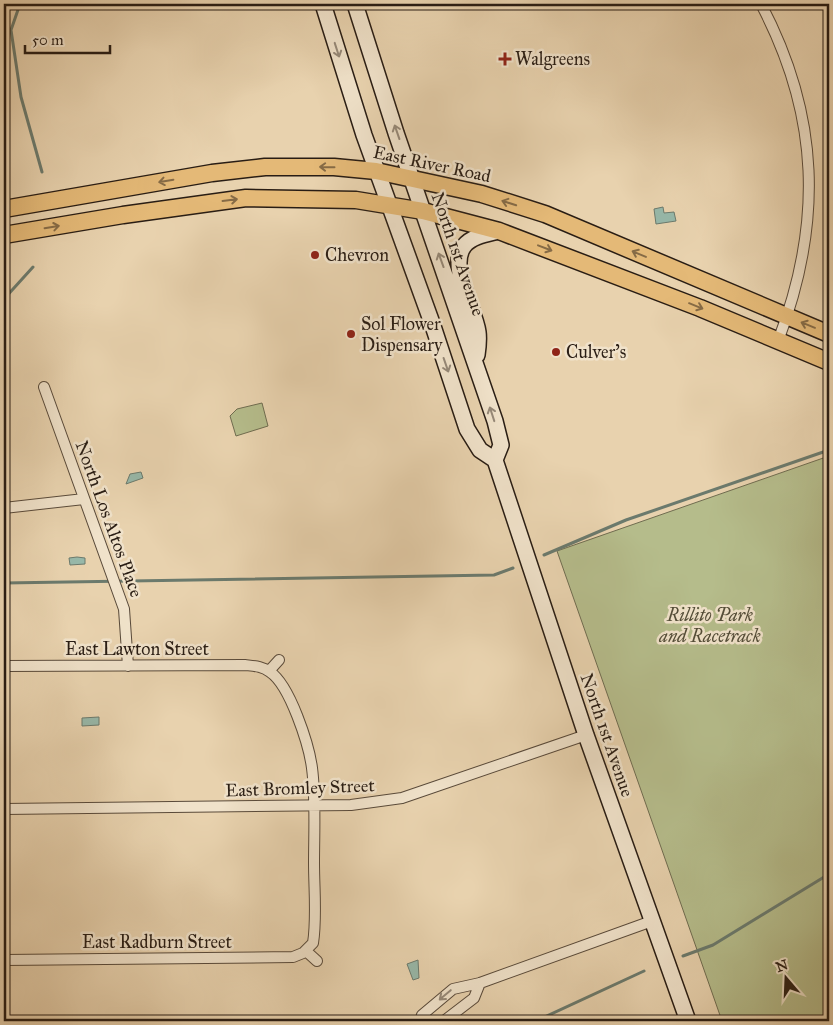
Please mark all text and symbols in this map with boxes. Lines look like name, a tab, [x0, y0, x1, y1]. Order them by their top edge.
scale bar	[25, 22, 110, 54]
text: 50 m	[32, 31, 64, 49]
one-way arrow	[333, 42, 343, 58]
place label: Walgreens	[515, 48, 590, 71]
marker: Walgreens	[499, 53, 511, 65]
one-way arrow	[391, 125, 401, 141]
street label: East River Road	[371, 141, 493, 187]
one-way arrow	[320, 162, 336, 172]
one-way arrow	[158, 176, 174, 186]
street label: North 1st Avenue	[427, 189, 489, 319]
one-way arrow	[222, 195, 238, 205]
one-way arrow	[501, 197, 517, 207]
one-way arrow	[43, 221, 59, 231]
place label: Chevron	[325, 244, 389, 266]
one-way arrow	[536, 244, 552, 253]
marker: Chevron	[309, 249, 321, 261]
one-way arrow	[632, 249, 647, 259]
one-way arrow	[435, 252, 445, 268]
one-way arrow	[688, 302, 703, 311]
place label: Sol Flower Dispensary	[361, 313, 443, 356]
one-way arrow	[801, 320, 816, 329]
marker: Sol Flower Dispensary	[345, 328, 357, 340]
place label: Culver's	[566, 341, 626, 363]
marker: Culver's	[550, 346, 562, 358]
one-way arrow	[442, 357, 451, 372]
one-way arrow	[487, 406, 497, 422]
street label: North Los Altos Place	[70, 438, 148, 600]
park label: Rillito Park and Racetrack	[658, 604, 761, 647]
street label: East Lawton Street	[65, 638, 210, 660]
street label: North 1st Avenue	[576, 670, 638, 800]
street label: East Bromley Street	[225, 774, 376, 802]
street label: East Radburn Street	[82, 931, 233, 953]
north arrow	[760, 952, 810, 1002]
text: N	[774, 956, 790, 976]
one-way arrow	[439, 990, 452, 1001]

